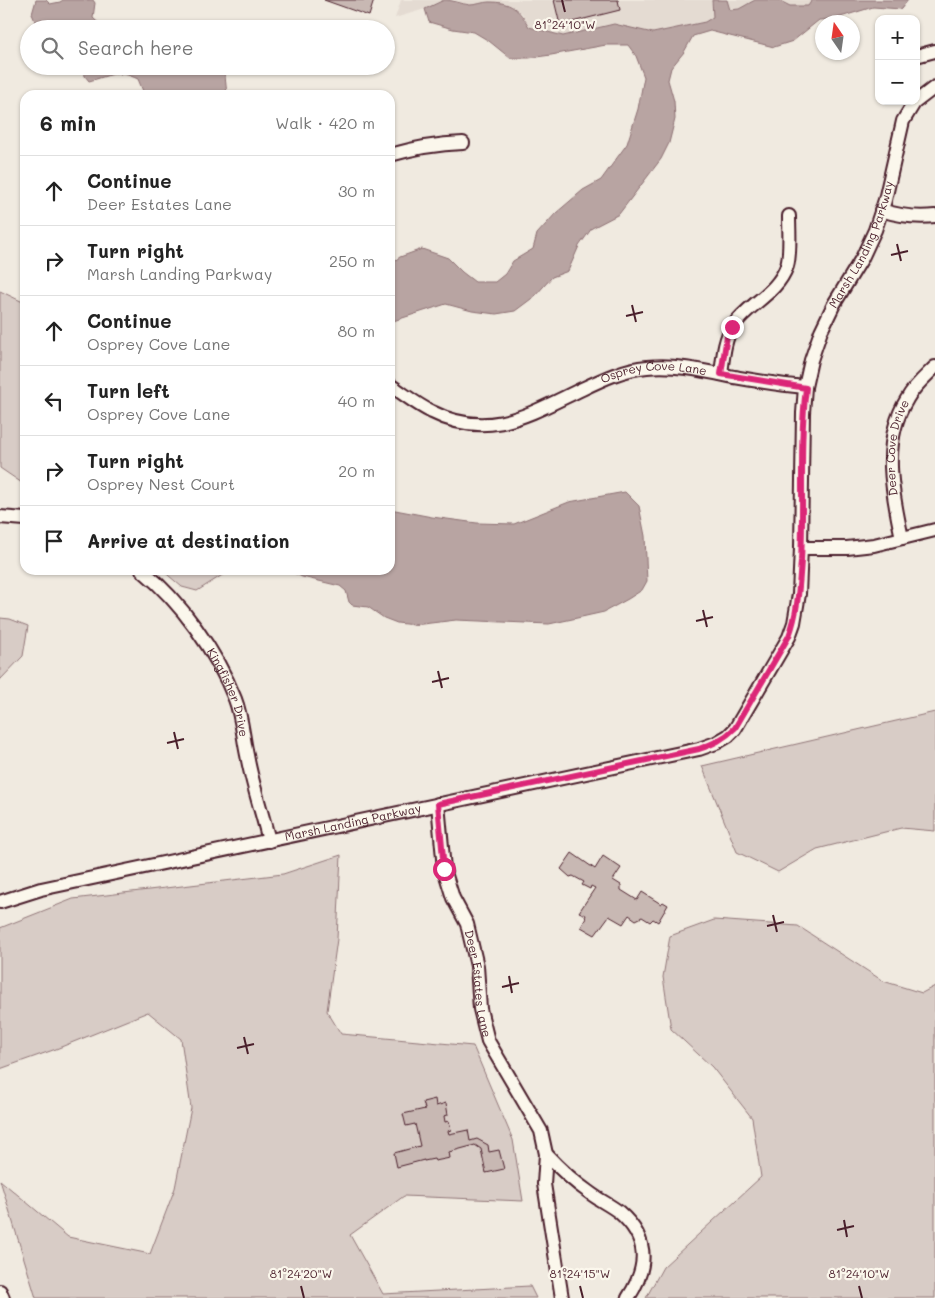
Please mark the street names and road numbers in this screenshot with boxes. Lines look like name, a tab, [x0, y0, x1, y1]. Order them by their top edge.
street label: Marsh Landing Parkway	[824, 179, 896, 311]
street label: Osprey Cove Lane	[598, 357, 708, 386]
street label: Deer Cove Drive	[882, 396, 912, 497]
street label: Kingfisher Drive	[204, 645, 253, 738]
street label: Marsh Landing Parkway	[283, 799, 422, 844]
street label: Deer Estates Lane	[462, 928, 496, 1039]

